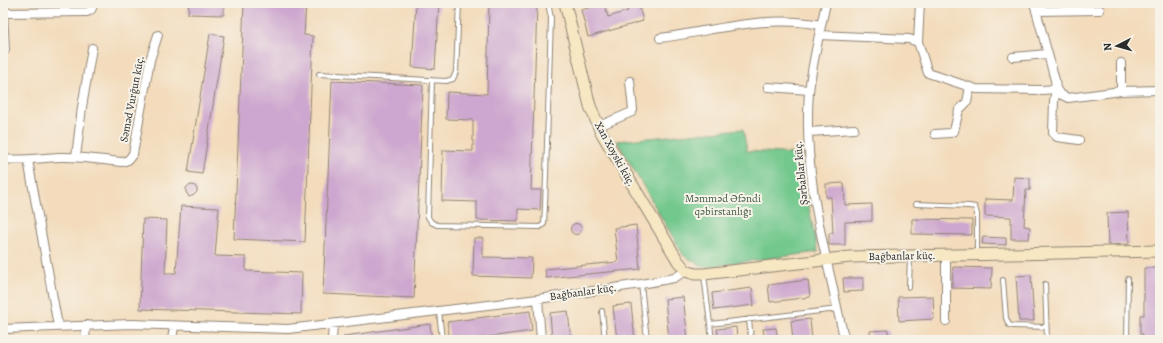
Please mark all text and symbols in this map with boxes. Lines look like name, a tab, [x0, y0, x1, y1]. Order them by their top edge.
north arrow	[1097, 26, 1137, 66]
text: N	[1100, 42, 1115, 52]
street label: Səməd Vurğun küç.	[116, 54, 148, 144]
street label: Xan Xoyski küç.	[591, 119, 639, 189]
street label: Şərbablar küç.	[790, 140, 812, 206]
park label: Məmməd Əfəndi qəbirstanlığı	[685, 191, 761, 219]
street label: Bağbanlar küç.	[868, 248, 936, 264]
street label: Bağbanlar küç.	[549, 280, 617, 304]

